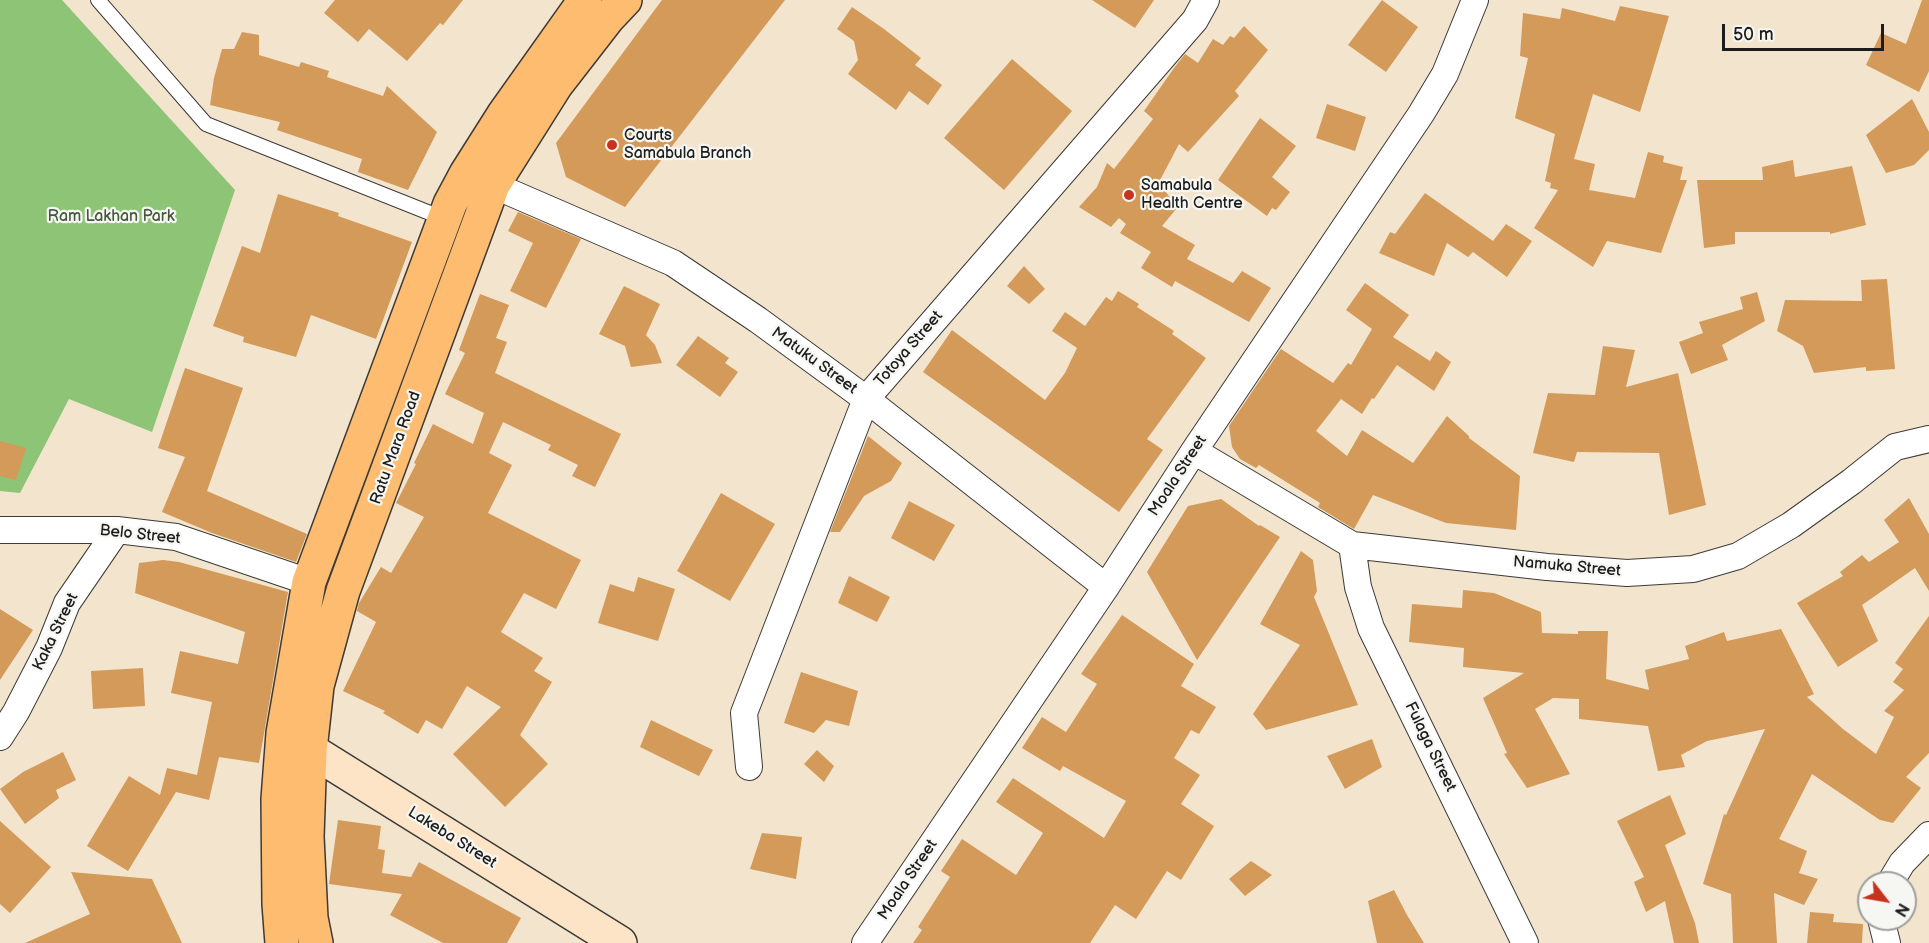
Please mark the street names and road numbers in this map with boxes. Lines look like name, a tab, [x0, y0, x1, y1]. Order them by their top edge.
street label: Totoya Street	[871, 307, 947, 391]
street label: Matuku Street	[767, 323, 861, 399]
street label: Ratu Mara Road	[367, 389, 425, 507]
street label: Moala Street	[1145, 432, 1211, 520]
street label: Belo Street	[99, 521, 181, 549]
street label: Namuka Street	[1512, 553, 1622, 581]
street label: Kaka Street	[29, 590, 83, 674]
street label: Fulaga Street	[1400, 699, 1460, 795]
street label: Lakeba Street	[404, 803, 500, 873]
street label: Moala Street	[874, 836, 942, 924]

